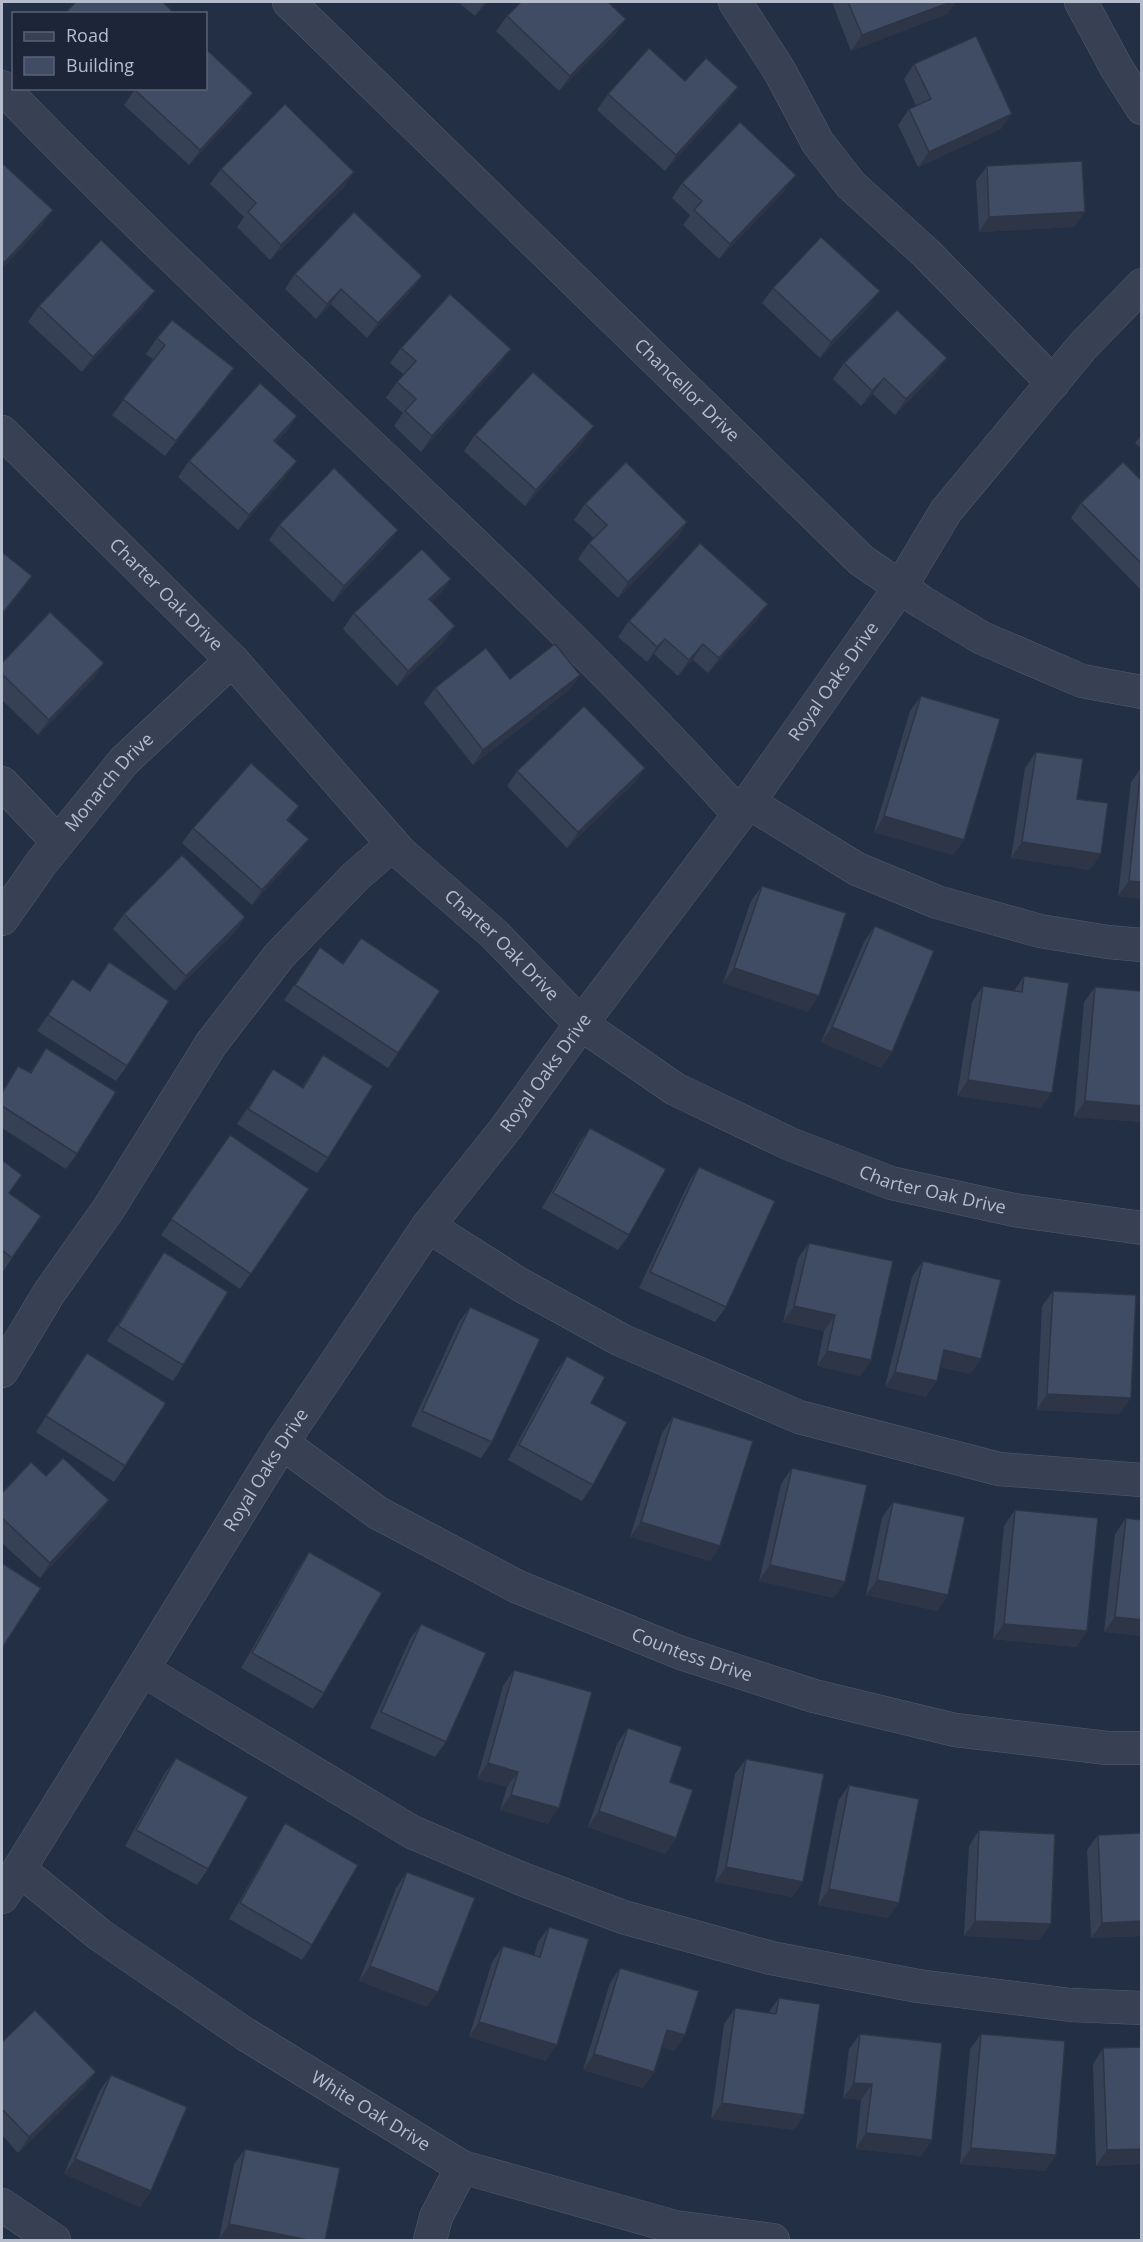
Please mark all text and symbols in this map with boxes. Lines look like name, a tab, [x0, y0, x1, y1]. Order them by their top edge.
legend	[12, 12, 207, 90]
text: Road	[66, 23, 109, 47]
text: Building	[66, 53, 134, 77]
street label: Chancellor Drive	[630, 333, 746, 446]
street label: Charter Oak Drive	[105, 532, 229, 655]
street label: Royal Oaks Drive	[782, 616, 883, 745]
street label: Monarch Drive	[59, 727, 158, 836]
street label: Charter Oak Drive	[440, 883, 565, 1005]
street label: Royal Oaks Drive	[494, 1008, 596, 1137]
street label: Charter Oak Drive	[856, 1159, 1008, 1219]
street label: Royal Oaks Drive	[217, 1403, 313, 1536]
street label: Countess Drive	[628, 1621, 756, 1686]
street label: White Oak Drive	[307, 2064, 435, 2156]

